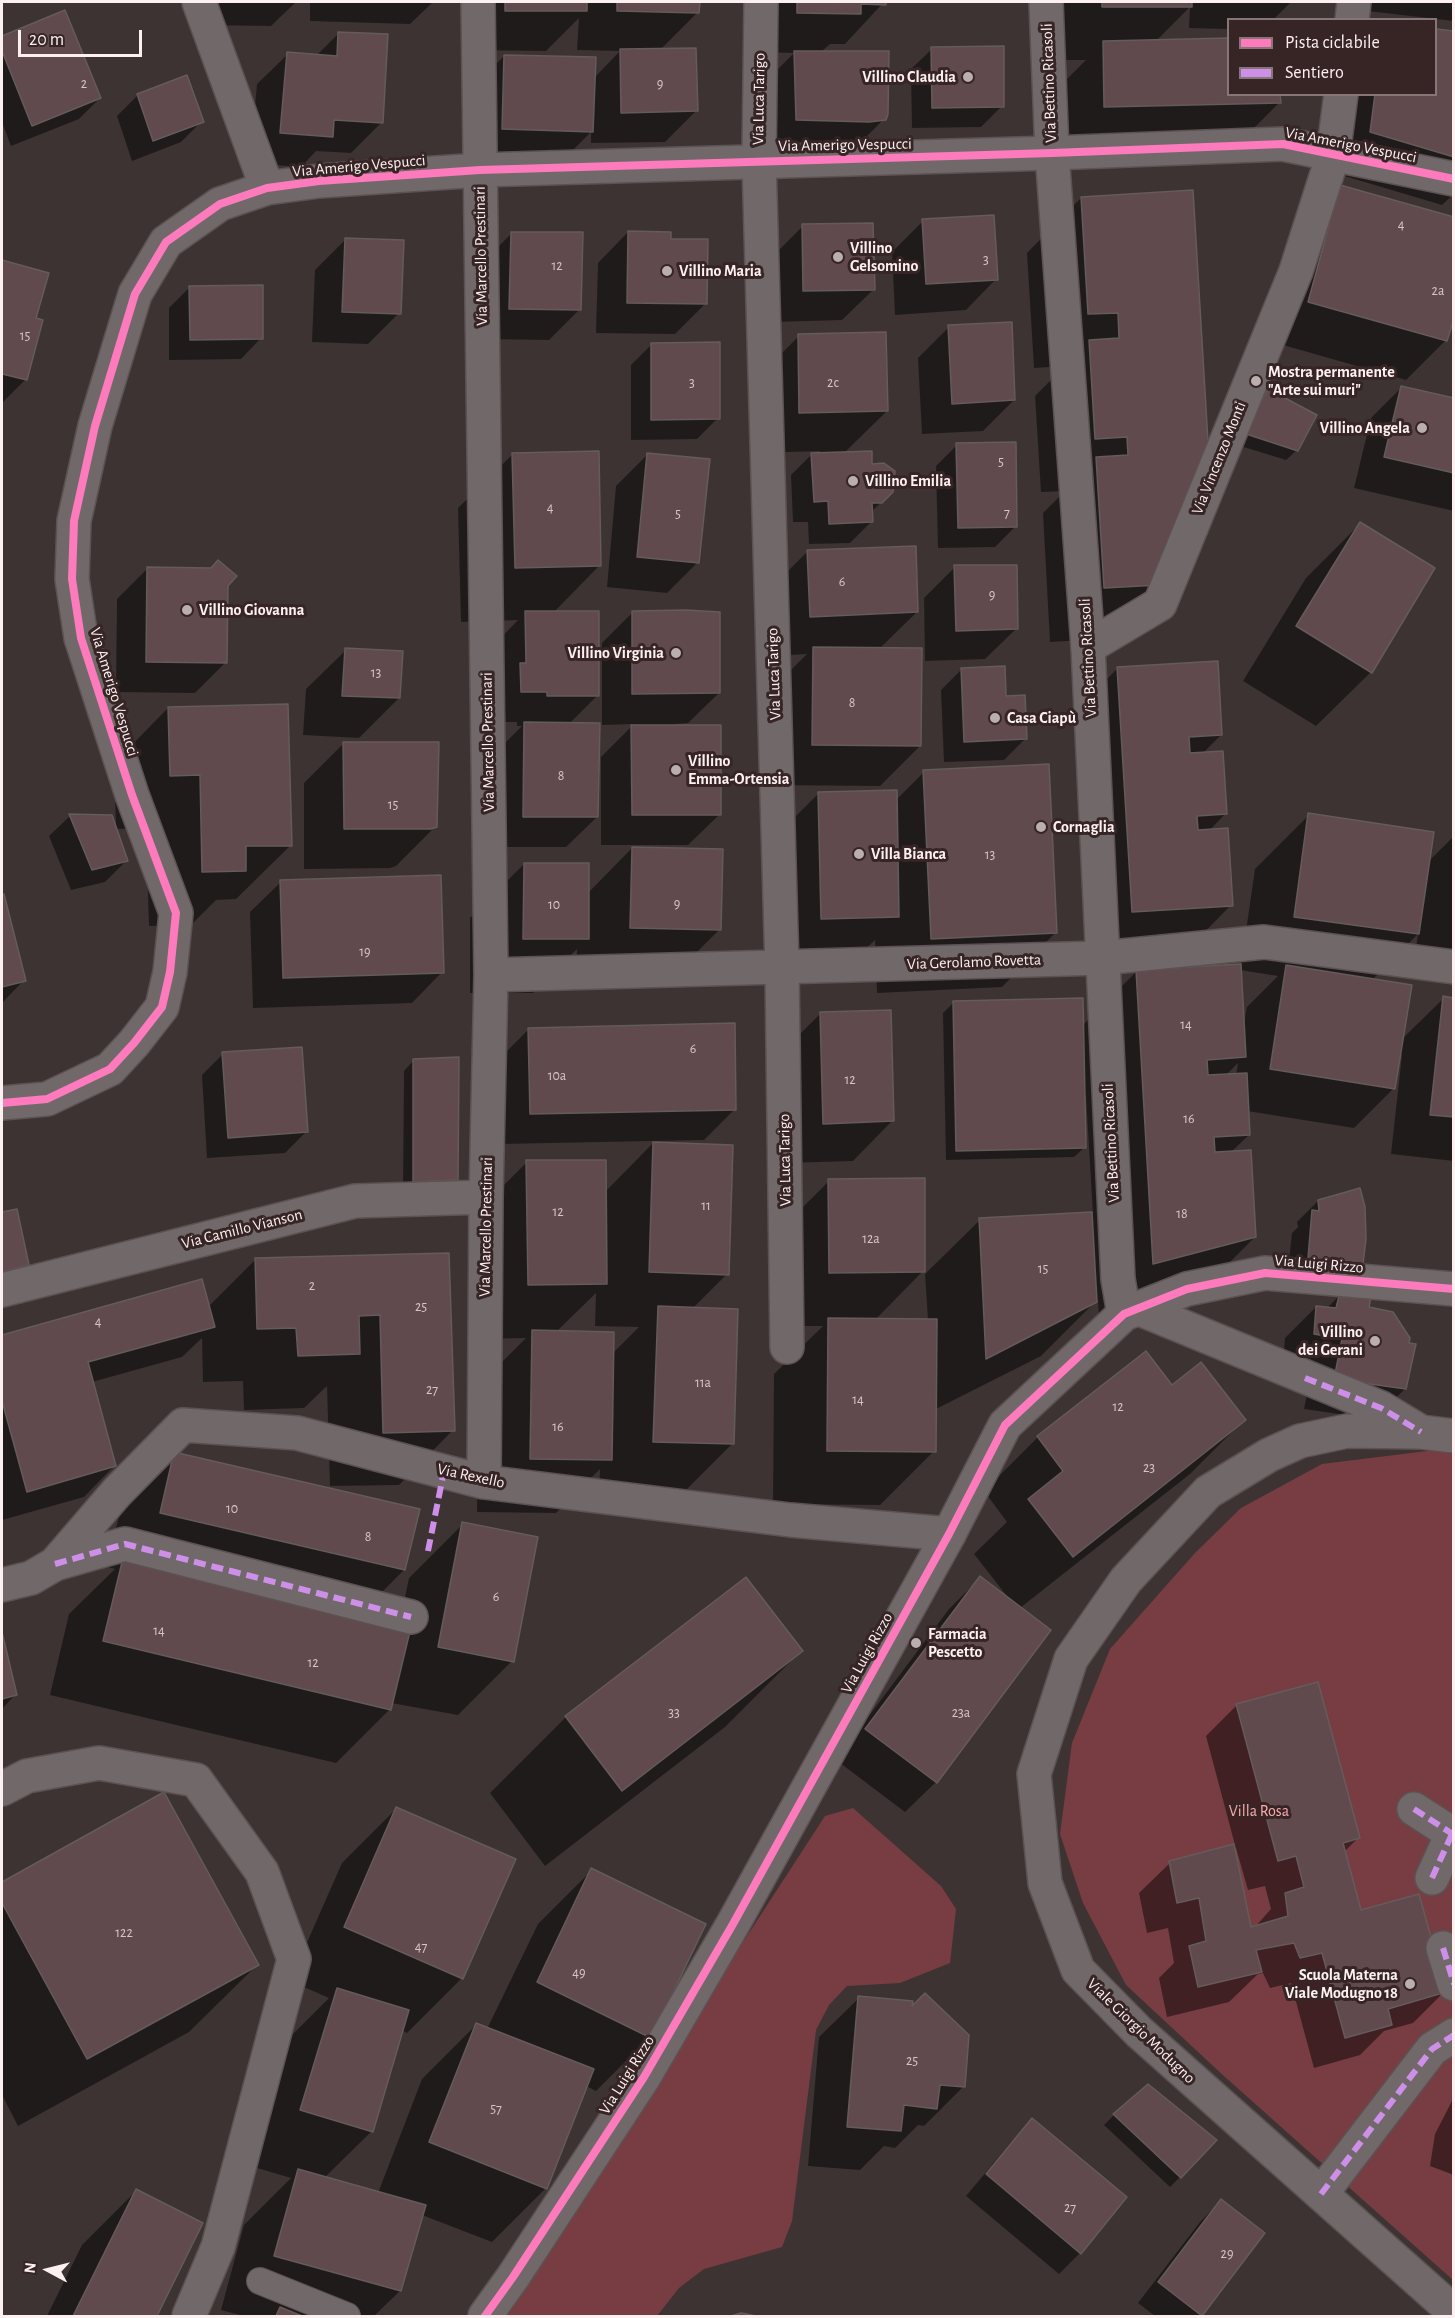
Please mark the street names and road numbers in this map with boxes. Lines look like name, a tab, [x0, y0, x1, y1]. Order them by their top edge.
street label: Via Bettino Ricasoli	[1037, 23, 1061, 143]
street label: Via Luca Tarigo	[749, 53, 769, 145]
street label: Via Amerigo Vespucci	[1284, 123, 1418, 167]
street label: Via Amerigo Vespucci	[778, 134, 912, 156]
street label: Via Amerigo Vespucci	[292, 151, 426, 181]
street label: Via Marcello Prestinari	[470, 186, 492, 326]
street label: Via Vincenzo Monti	[1188, 399, 1250, 517]
street label: Via Bettino Ricasoli	[1075, 598, 1101, 718]
street label: Via Amerigo Vespucci	[85, 625, 143, 759]
street label: Via Luca Tarigo	[763, 627, 785, 721]
street label: Via Marcello Prestinari	[477, 672, 499, 812]
street label: Via Gerolamo Rovetta	[906, 950, 1042, 974]
street label: Via Bettino Ricasoli	[1098, 1083, 1124, 1203]
street label: Via Luca Tarigo	[775, 1114, 795, 1206]
street label: Via Marcello Prestinari	[475, 1157, 497, 1297]
street label: Via Camillo Vianson	[180, 1205, 304, 1253]
street label: Via Luigi Rizzo	[1274, 1251, 1364, 1277]
street label: Via Rexello	[436, 1459, 506, 1493]
street label: Via Luigi Rizzo	[837, 1609, 897, 1697]
street label: Viale Giorgio Modugno	[1083, 1974, 1199, 2088]
street label: Via Luigi Rizzo	[595, 2032, 659, 2118]

